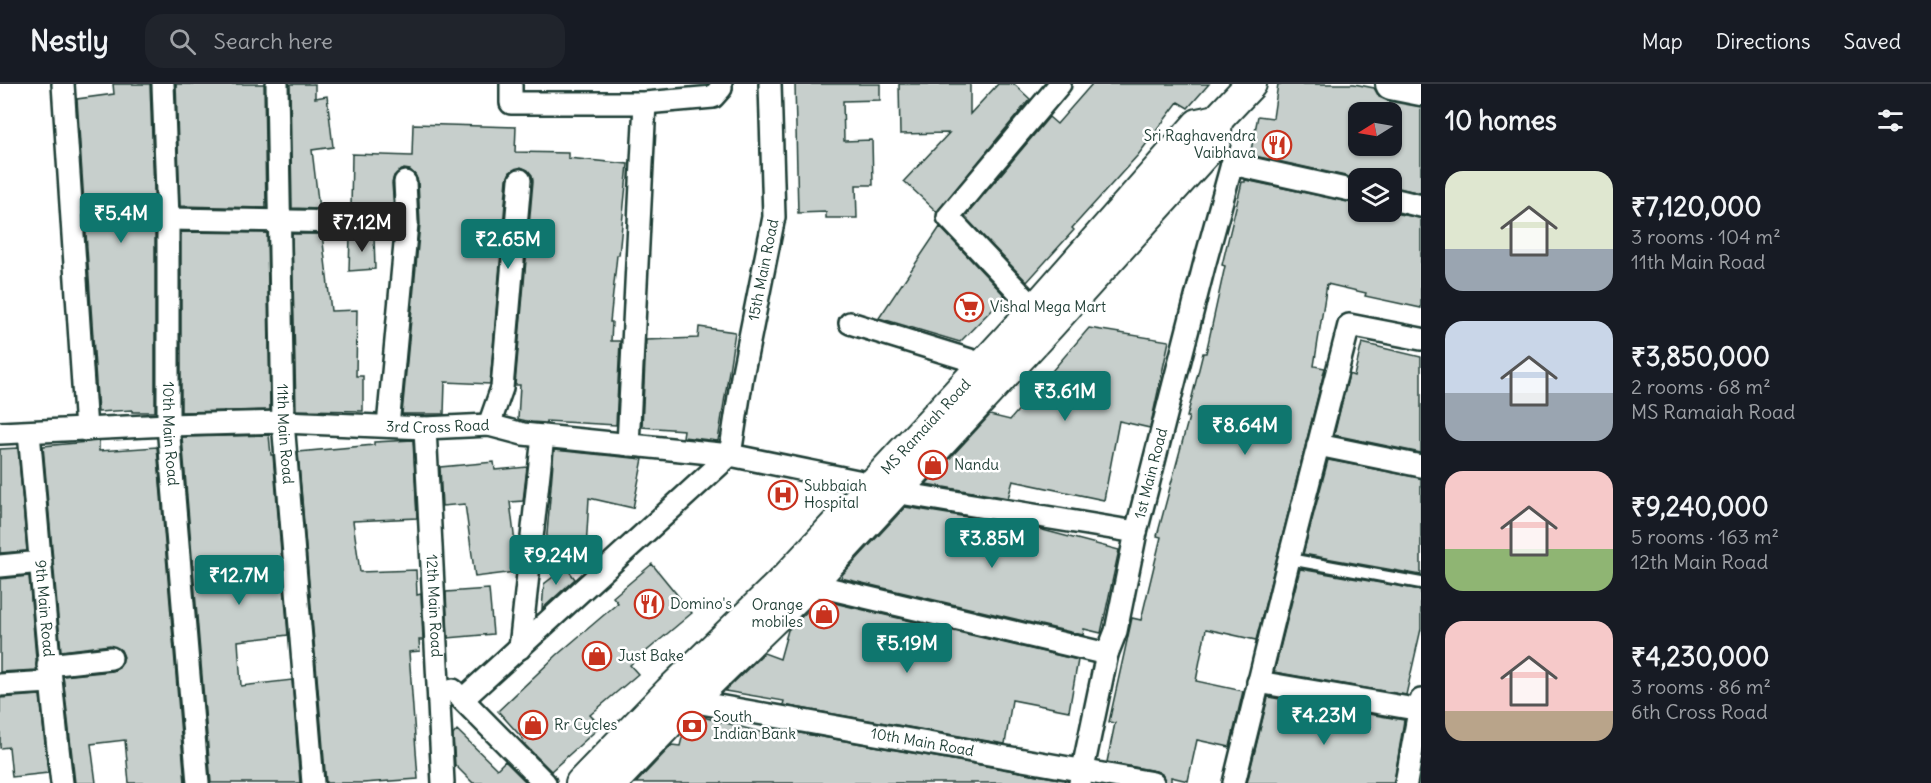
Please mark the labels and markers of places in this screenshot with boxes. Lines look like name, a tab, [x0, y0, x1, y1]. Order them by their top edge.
place label: Sri Raghavendra Vaibhava	[1144, 126, 1256, 162]
restaurant icon: Sri Raghavendra Vaibhava	[1261, 129, 1293, 161]
pin: ₹5.4M	[79, 193, 163, 244]
pin: ₹7.12M	[313, 202, 411, 253]
pin: ₹2.65M	[459, 219, 557, 270]
supermarket icon: Vishal Mega Mart	[953, 291, 985, 323]
place label: Vishal Mega Mart	[990, 297, 1106, 316]
pin: ₹3.61M	[1016, 371, 1114, 422]
pin: ₹8.64M	[1196, 405, 1294, 456]
shop icon: Nandu	[917, 449, 949, 481]
place label: Nandu	[954, 455, 999, 474]
place label: Subbaiah Hospital	[804, 476, 867, 512]
hospital icon: Subbaiah Hospital	[767, 479, 799, 511]
pin: ₹3.85M	[943, 518, 1041, 569]
pin: ₹9.24M	[507, 535, 605, 586]
pin: ₹12.7M	[190, 555, 288, 606]
restaurant icon: Domino's	[633, 588, 665, 620]
place label: Domino's	[670, 594, 732, 613]
place label: Orange mobiles	[752, 595, 803, 631]
shop icon: Orange mobiles	[808, 598, 840, 630]
pin: ₹5.19M	[858, 623, 956, 674]
shop icon: Just Bake	[581, 640, 613, 672]
place label: Just Bake	[618, 646, 684, 665]
pin: ₹4.23M	[1275, 695, 1373, 746]
place label: South Indian Bank	[713, 707, 796, 743]
shop icon: Rr Cycles	[517, 709, 549, 741]
bank icon: South Indian Bank	[676, 710, 708, 742]
place label: Rr Cycles	[554, 715, 617, 734]

